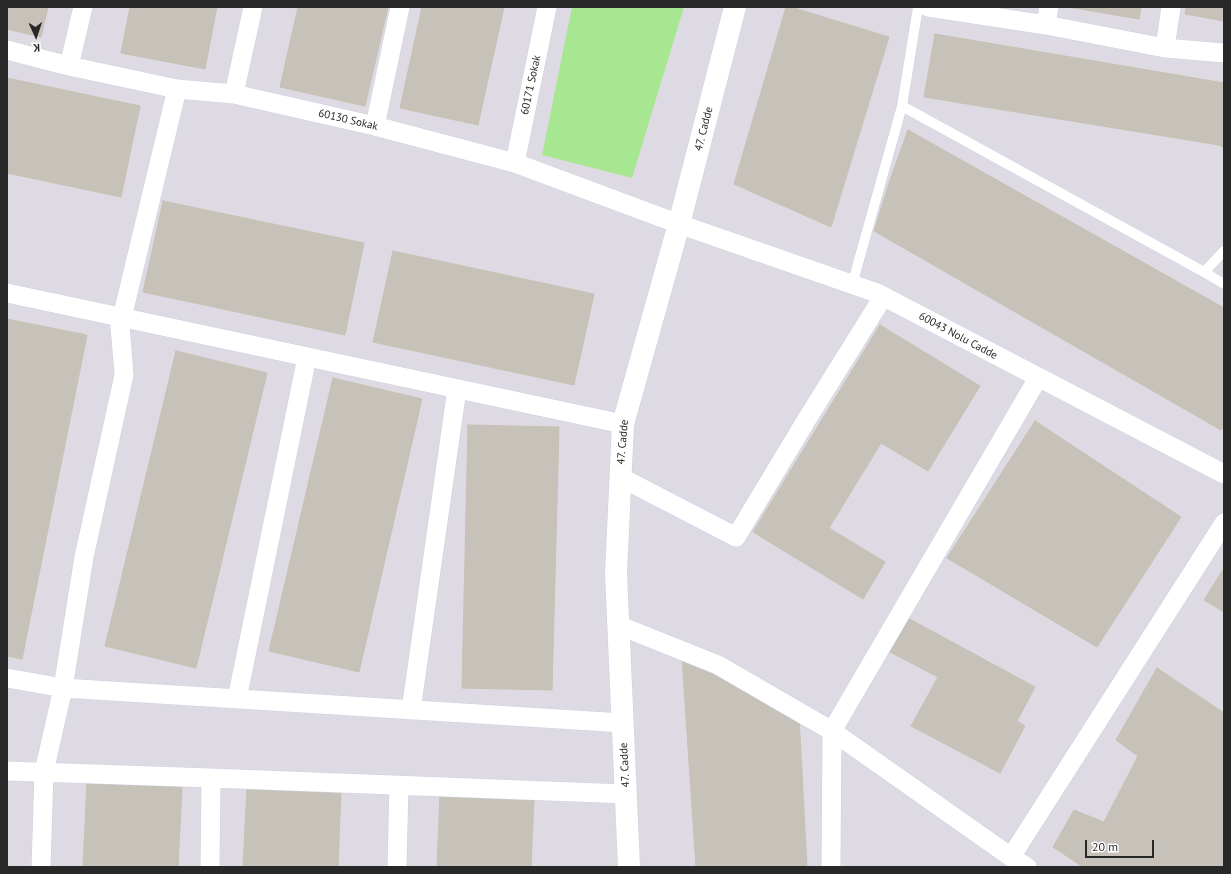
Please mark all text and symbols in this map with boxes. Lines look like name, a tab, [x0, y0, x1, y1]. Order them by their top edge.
north arrow	[16, 16, 56, 56]
text: K	[33, 41, 40, 55]
street label: 60171 Sokak	[518, 54, 544, 116]
street label: 47. Cadde	[692, 106, 716, 152]
street label: 60130 Sokak	[317, 107, 379, 133]
street label: 60043 Nolu Cadde	[916, 310, 1000, 362]
street label: 47. Cadde	[614, 419, 632, 465]
street label: 47. Cadde	[617, 742, 633, 788]
scale bar	[1087, 832, 1156, 858]
text: 20 m	[1092, 839, 1118, 854]

